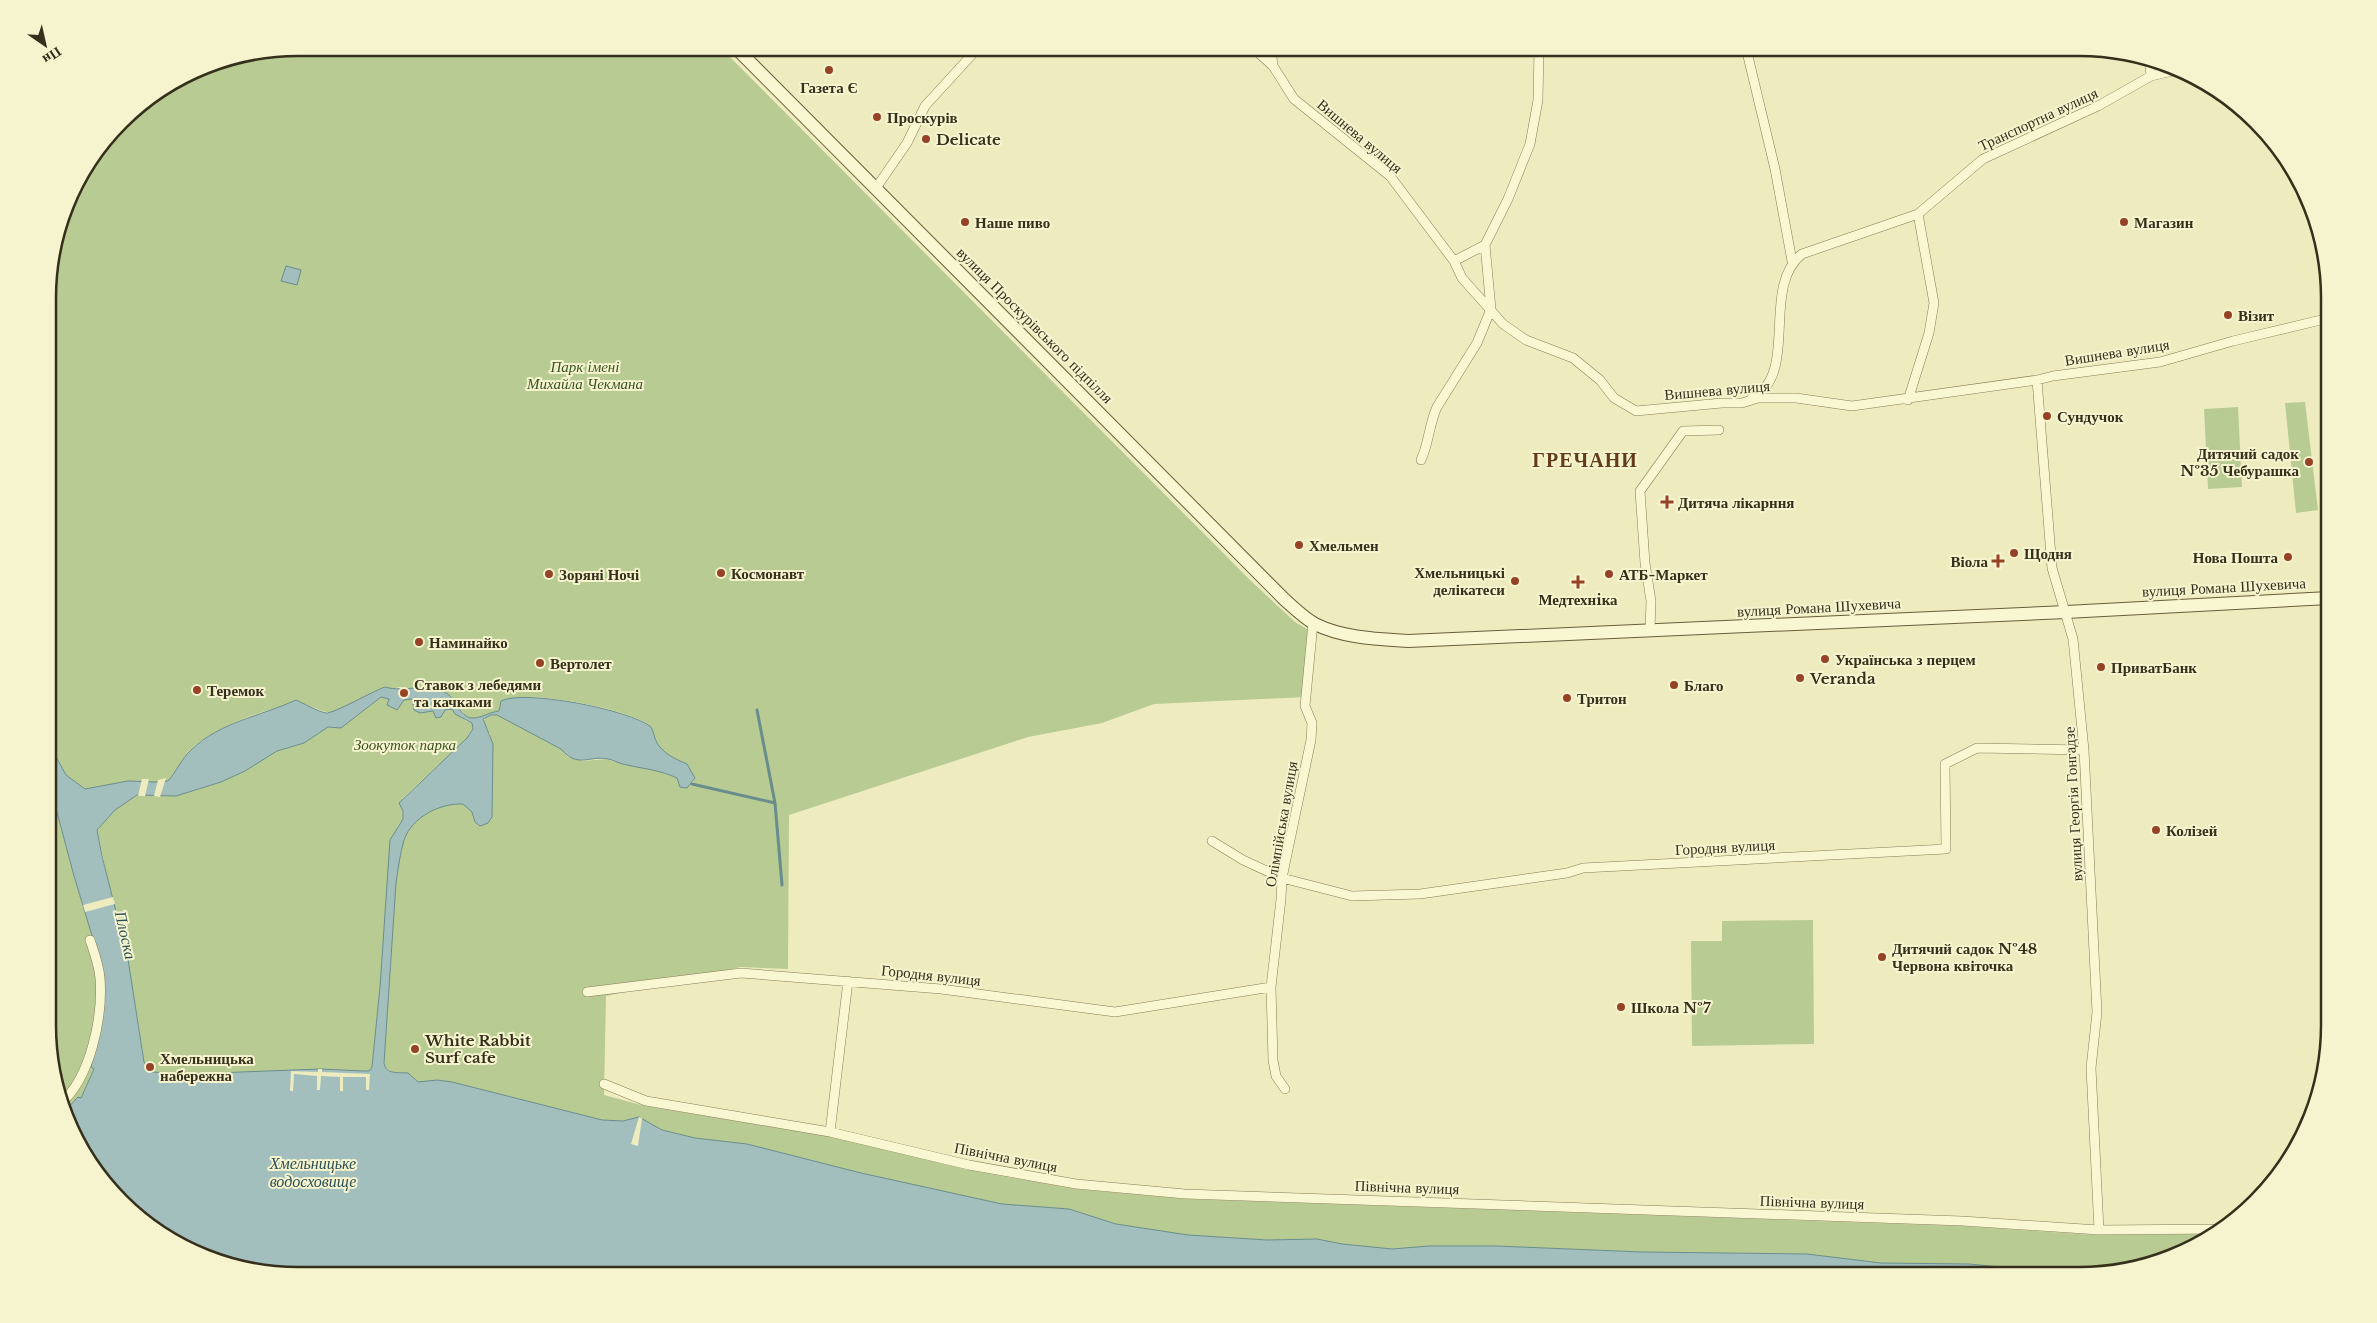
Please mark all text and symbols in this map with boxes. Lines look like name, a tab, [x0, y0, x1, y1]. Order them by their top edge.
north arrow	[20, 20, 70, 70]
text: Пн	[39, 43, 65, 69]
marker: Газета Є	[823, 64, 835, 76]
place label: Газета Є	[800, 78, 858, 97]
street label: Транспортна вулиця	[1975, 83, 2101, 155]
street label: Вишнева вулиця	[1313, 95, 1407, 177]
place label: Проскурів	[887, 108, 958, 127]
marker: Проскурів	[871, 111, 883, 123]
place label: Delicate	[936, 130, 1001, 149]
marker: Delicate	[920, 133, 932, 145]
place label: Наше пиво	[975, 213, 1050, 232]
place label: Магазин	[2134, 213, 2194, 232]
marker: Наше пиво	[959, 216, 971, 228]
marker: Магазин	[2118, 216, 2130, 228]
street label: вулиця Проскурівського підпілля	[953, 243, 1117, 407]
place label: Візит	[2238, 306, 2275, 325]
marker: Візит	[2222, 309, 2234, 321]
street label: Вишнева вулиця	[2063, 334, 2171, 370]
park label: Парк імені Михайла Чекмана	[526, 357, 643, 393]
street label: Вишнева вулиця	[1663, 376, 1771, 404]
place label: Сундучок	[2057, 407, 2124, 426]
marker: Сундучок	[2041, 410, 2053, 422]
place label: Дитячий садок №35 Чебурашка	[2180, 444, 2299, 480]
district label: ГРЕЧАНИ	[1532, 448, 1638, 472]
marker: Дитячий садок №35 Чебурашка	[2303, 456, 2315, 468]
place label: Дитяча лікарння	[1678, 493, 1794, 512]
marker: Дитяча лікарння	[1660, 495, 1674, 509]
place label: Хмельмен	[1309, 536, 1379, 555]
marker: Хмельмен	[1293, 539, 1305, 551]
place label: Щодня	[2024, 544, 2072, 563]
marker: Щодня	[2008, 547, 2020, 559]
place label: Нова Пошта	[2193, 548, 2278, 567]
marker: Нова Пошта	[2282, 551, 2294, 563]
place label: Віола	[1951, 552, 1988, 571]
marker: Віола	[1992, 555, 2004, 567]
place label: Хмельницькі делікатеси	[1414, 563, 1505, 599]
place label: Космонавт	[731, 564, 805, 583]
place label: Зоряні Ночі	[559, 565, 639, 584]
place label: АТБ-Маркет	[1619, 565, 1708, 584]
marker: Космонавт	[715, 567, 727, 579]
marker: Зоряні Ночі	[543, 568, 555, 580]
marker: АТБ-Маркет	[1603, 568, 1615, 580]
street label: вулиця Романа Шухевича	[2142, 573, 2307, 601]
marker: Хмельницькі делікатеси	[1509, 575, 1521, 587]
marker: Медтехнiка	[1572, 576, 1584, 588]
place label: Медтехнiка	[1538, 590, 1618, 609]
street label: вулиця Романа Шухевича	[1737, 593, 1902, 621]
place label: Наминайко	[429, 633, 508, 652]
marker: Наминайко	[413, 636, 425, 648]
place label: Українська з перцем	[1835, 650, 1976, 669]
marker: Українська з перцем	[1819, 653, 1831, 665]
place label: Вертолет	[550, 654, 612, 673]
marker: Вертолет	[534, 657, 546, 669]
place label: ПриватБанк	[2111, 658, 2197, 677]
marker: ПриватБанк	[2095, 661, 2107, 673]
place label: Veranda	[1809, 669, 1876, 688]
marker: Veranda	[1794, 672, 1806, 684]
place label: Ставок з лебедями та качками	[414, 675, 542, 711]
place label: Благо	[1684, 676, 1724, 695]
marker: Благо	[1668, 679, 1680, 691]
place label: Теремок	[207, 681, 265, 700]
marker: Теремок	[191, 684, 203, 696]
marker: Ставок з лебедями та качками	[398, 687, 410, 699]
place label: Тритон	[1577, 689, 1627, 708]
marker: Тритон	[1561, 692, 1573, 704]
street label: вулиця Георгія Гонгадзе	[2059, 726, 2087, 882]
park label: Зоокуток парка	[354, 735, 456, 754]
street label: Олімпійська вулиця	[1261, 759, 1301, 888]
place label: Колізей	[2166, 821, 2218, 840]
marker: Колізей	[2150, 824, 2162, 836]
street label: Городня вулиця	[1675, 835, 1776, 859]
water label: Плоска	[111, 908, 141, 961]
place label: Дитячий садок №48 Червона квіточка	[1892, 939, 2037, 975]
marker: Дитячий садок №48 Червона квіточка	[1876, 951, 1888, 963]
street label: Городня вулиця	[880, 960, 982, 990]
place label: Школа №7	[1631, 998, 1711, 1017]
marker: Школа №7	[1615, 1001, 1627, 1013]
place label: White Rabbit Surf cafe	[424, 1031, 531, 1067]
marker: White Rabbit Surf cafe	[409, 1043, 421, 1055]
place label: Хмельницька набережна	[160, 1049, 254, 1085]
marker: Хмельницька набережна	[144, 1061, 156, 1073]
street label: Північна вулиця	[953, 1138, 1059, 1176]
water label: Хмельницьке водосховище	[269, 1153, 356, 1191]
street label: Північна вулиця	[1354, 1176, 1460, 1198]
street label: Північна вулиця	[1759, 1191, 1865, 1213]

